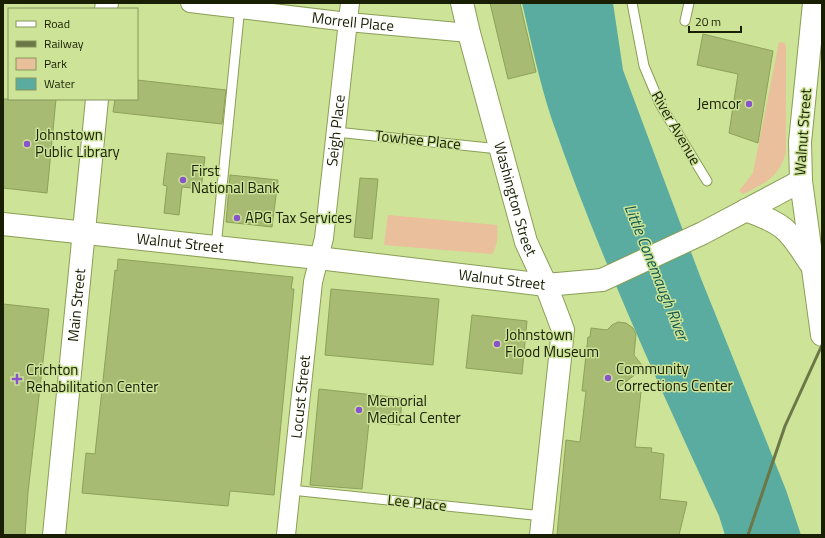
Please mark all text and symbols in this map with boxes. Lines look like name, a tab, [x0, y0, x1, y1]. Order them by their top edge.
street label: Morrell Place	[311, 6, 395, 37]
legend	[8, 8, 138, 100]
scale bar	[689, 8, 741, 34]
text: 20 m	[695, 12, 721, 31]
text: Road	[44, 14, 70, 33]
text: Railway	[44, 34, 84, 53]
text: Park	[44, 54, 67, 73]
text: Water	[44, 74, 75, 93]
street label: River Avenue	[646, 86, 707, 169]
street label: Walnut Street	[788, 87, 817, 176]
place label: Jemcor	[697, 92, 741, 115]
street label: Seigh Place	[320, 93, 351, 167]
marker: Jemcor	[744, 99, 754, 109]
place label: Johnstown Public Library	[35, 123, 120, 163]
street label: Towhee Place	[374, 124, 462, 155]
marker: Johnstown Public Library	[22, 139, 32, 149]
street label: Washington Street	[488, 139, 543, 260]
place label: First National Bank	[191, 159, 279, 199]
marker: First National Bank	[178, 175, 188, 185]
water label: Little Conemaugh River	[619, 200, 696, 346]
place label: APG Tax Services	[245, 206, 352, 229]
marker: APG Tax Services	[232, 213, 242, 223]
street label: Walnut Street	[135, 226, 225, 259]
street label: Walnut Street	[457, 263, 547, 296]
street label: Main Street	[61, 267, 91, 343]
place label: Johnstown Flood Museum	[505, 323, 599, 363]
marker: Johnstown Flood Museum	[492, 339, 502, 349]
street label: Locust Street	[284, 353, 316, 440]
place label: Community Corrections Center	[616, 357, 733, 397]
place label: Crichton Rehabilitation Center	[26, 358, 158, 398]
marker: Crichton Rehabilitation Center	[11, 373, 23, 385]
marker: Community Corrections Center	[603, 373, 613, 383]
place label: Memorial Medical Center	[367, 389, 461, 429]
marker: Memorial Medical Center	[354, 405, 364, 415]
street label: Lee Place	[386, 488, 448, 517]

